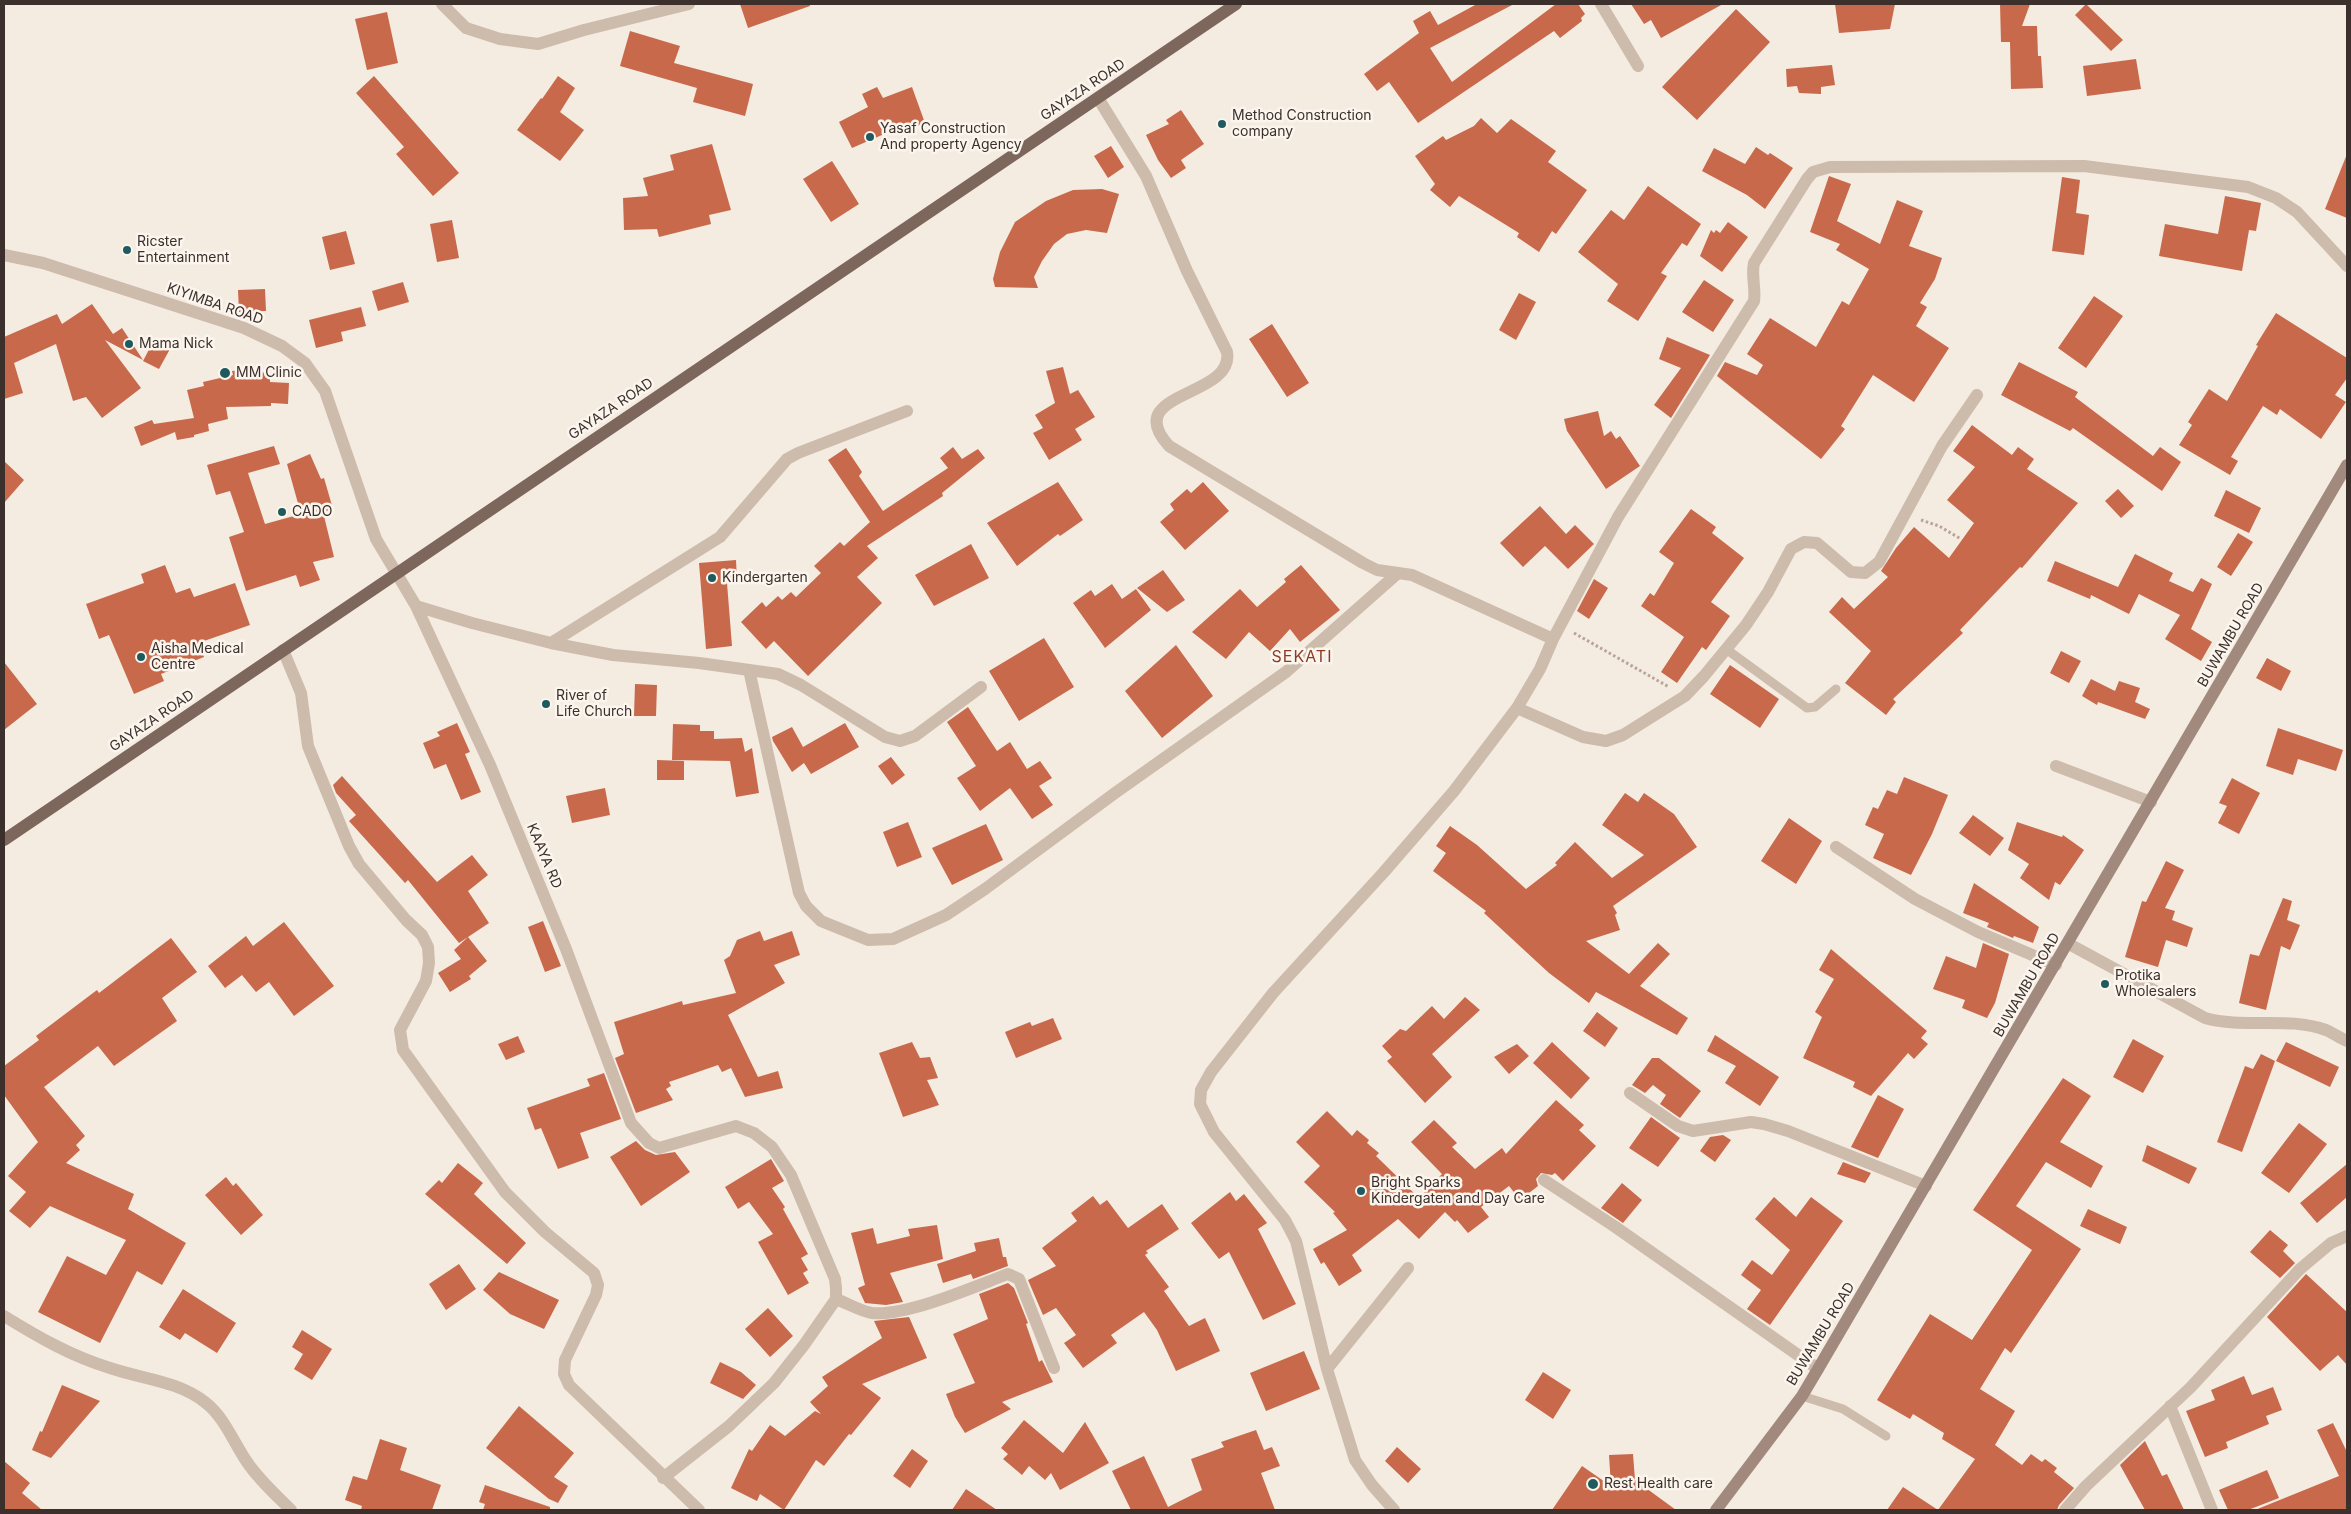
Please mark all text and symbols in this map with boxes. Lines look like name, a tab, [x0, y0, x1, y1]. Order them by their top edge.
street label: GAYAZA ROAD	[1038, 56, 1128, 124]
place label: Method Construction company	[1232, 108, 1372, 140]
marker: Method Construction company	[1216, 118, 1228, 130]
place label: Yasaf Construction And property Agency	[880, 121, 1022, 154]
marker: Yasaf Construction And property Agency	[864, 131, 876, 143]
place label: Ricster Entertainment	[137, 234, 229, 266]
marker: Ricster Entertainment	[121, 244, 133, 256]
street label: KIYIMBA ROAD	[165, 280, 265, 328]
place label: Mama Nick	[139, 336, 213, 352]
marker: Mama Nick	[123, 338, 135, 350]
place label: MM Clinic	[236, 365, 302, 381]
marker: MM Clinic	[218, 366, 232, 380]
street label: GAYAZA ROAD	[566, 375, 656, 443]
place label: CADO	[292, 504, 332, 520]
marker: CADO	[276, 506, 288, 518]
place label: Kindergarten	[722, 570, 808, 586]
marker: Kindergarten	[706, 572, 718, 584]
street label: BUWAMBU ROAD	[2194, 580, 2268, 690]
place label: Aisha Medical Centre	[151, 641, 244, 674]
district label: SEKATI	[1271, 647, 1333, 667]
marker: Aisha Medical Centre	[135, 651, 147, 663]
street label: GAYAZA ROAD	[107, 687, 197, 755]
place label: River of Life Church	[556, 688, 632, 720]
marker: River of Life Church	[540, 698, 552, 710]
street label: KAAYA RD	[523, 821, 565, 891]
street label: BUWAMBU ROAD	[1990, 930, 2064, 1040]
place label: Protika Wholesalers	[2115, 968, 2196, 1000]
marker: Protika Wholesalers	[2099, 978, 2111, 990]
place label: Bright Sparks Kindergaten and Day Care	[1371, 1175, 1545, 1208]
marker: Bright Sparks Kindergaten and Day Care	[1355, 1185, 1367, 1197]
street label: BUWAMBU ROAD	[1784, 1279, 1858, 1389]
place label: Rest Health care	[1604, 1476, 1713, 1492]
marker: Rest Health care	[1586, 1477, 1600, 1491]

